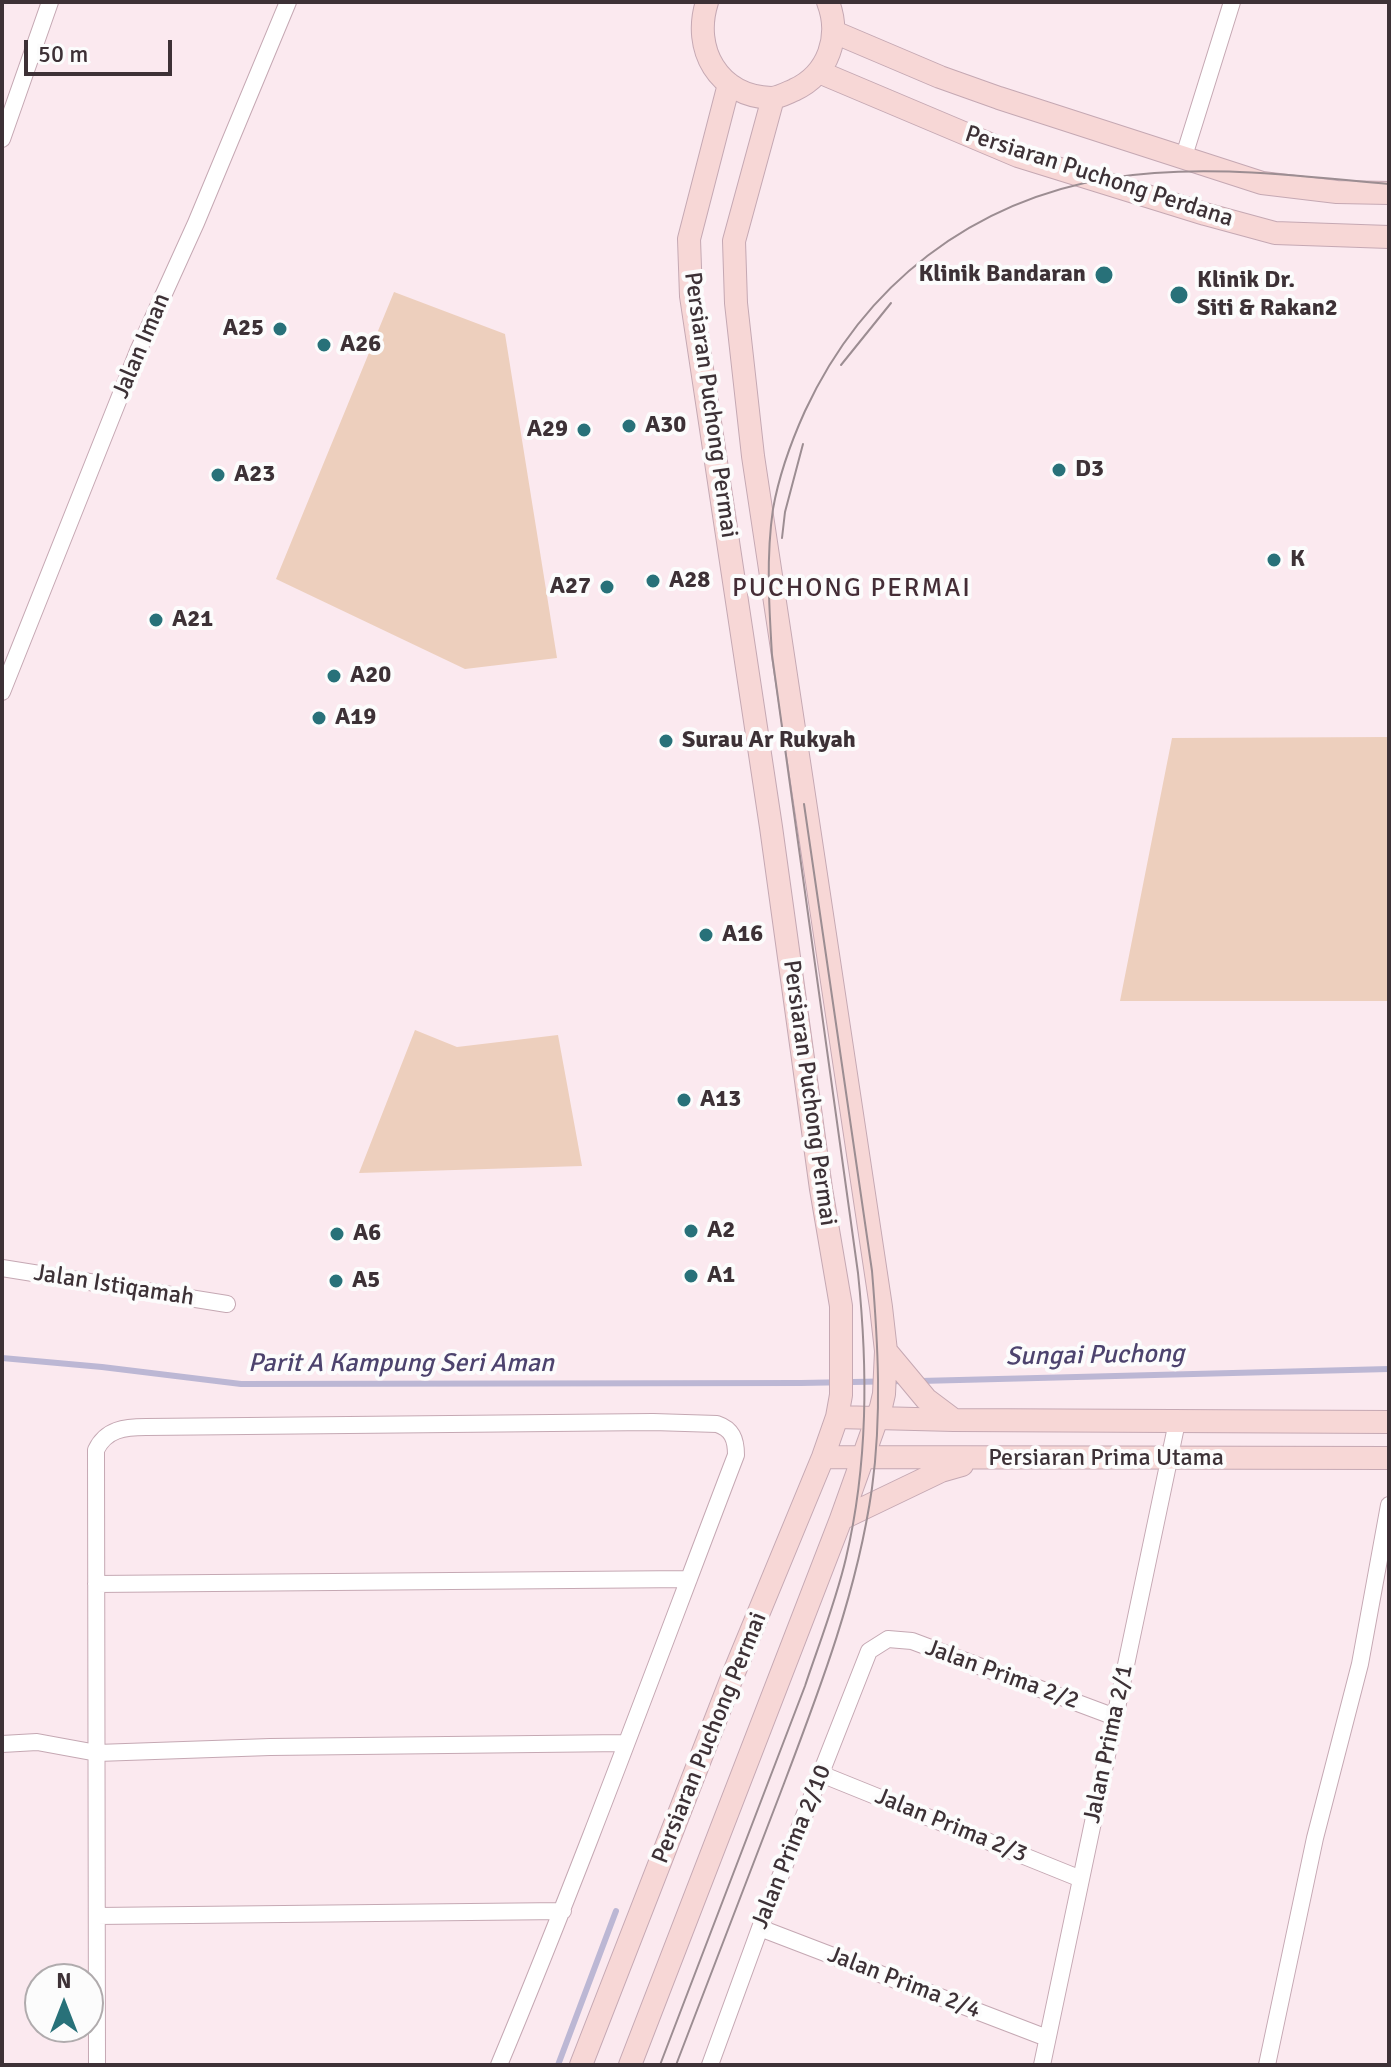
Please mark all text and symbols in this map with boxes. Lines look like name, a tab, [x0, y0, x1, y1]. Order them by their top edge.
scale bar	[28, 24, 176, 74]
text: 50 m	[38, 39, 88, 69]
street label: Persiaran Puchong Perdana	[961, 120, 1237, 234]
place label: Klinik Bandaran	[918, 261, 1086, 289]
marker: Klinik Bandaran	[1093, 264, 1115, 286]
place label: Klinik Dr. Siti & Rakan2	[1197, 267, 1338, 323]
street label: Persiaran Puchong Permai	[677, 270, 743, 540]
marker: Klinik Dr. Siti & Rakan2	[1168, 284, 1190, 306]
street label: Jalan Iman	[107, 289, 177, 403]
place label: A25	[223, 315, 264, 343]
marker: A25	[271, 320, 289, 338]
place label: A26	[340, 331, 381, 359]
marker: A26	[315, 336, 333, 354]
place label: A30	[645, 412, 686, 440]
place label: A29	[527, 416, 568, 444]
marker: A30	[620, 417, 638, 435]
marker: A29	[575, 421, 593, 439]
place label: D3	[1075, 456, 1104, 484]
place label: A23	[234, 461, 275, 489]
marker: D3	[1050, 461, 1068, 479]
marker: A23	[209, 466, 227, 484]
place label: K	[1290, 546, 1305, 574]
marker: K	[1265, 551, 1283, 569]
place label: A28	[669, 567, 710, 595]
marker: A28	[644, 572, 662, 590]
place label: A27	[550, 573, 591, 601]
district label: PUCHONG PERMAI	[732, 573, 972, 605]
marker: A27	[598, 578, 616, 596]
place label: A21	[172, 606, 213, 634]
marker: A21	[147, 611, 165, 629]
place label: A20	[350, 662, 391, 690]
marker: A20	[325, 667, 343, 685]
place label: A19	[335, 704, 376, 732]
marker: A19	[310, 709, 328, 727]
place label: Surau Ar Rukyah	[682, 727, 856, 755]
marker: Surau Ar Rukyah	[657, 732, 675, 750]
place label: A16	[722, 921, 763, 949]
marker: A16	[697, 926, 715, 944]
street label: Persiaran Puchong Permai	[776, 958, 842, 1228]
place label: A13	[700, 1086, 741, 1114]
marker: A13	[675, 1091, 693, 1109]
place label: A2	[707, 1217, 735, 1245]
place label: A6	[353, 1220, 381, 1248]
marker: A2	[682, 1222, 700, 1240]
marker: A6	[328, 1225, 346, 1243]
street label: Jalan Istiqamah	[32, 1259, 196, 1313]
place label: A1	[707, 1262, 735, 1290]
place label: A5	[352, 1267, 380, 1295]
marker: A1	[682, 1267, 700, 1285]
marker: A5	[327, 1272, 345, 1290]
water label: Sungai Puchong	[1005, 1339, 1185, 1373]
water label: Parit A Kampung Seri Aman	[248, 1348, 554, 1380]
street label: Persiaran Prima Utama	[988, 1445, 1224, 1473]
street label: Persiaran Puchong Permai	[646, 1608, 774, 1868]
street label: Jalan Prima 2/2	[921, 1634, 1083, 1716]
street label: Jalan Prima 2/1	[1078, 1662, 1140, 1826]
street label: Jalan Prima 2/10	[746, 1761, 838, 1933]
street label: Jalan Prima 2/3	[871, 1782, 1031, 1870]
street label: Jalan Prima 2/4	[823, 1941, 985, 2025]
north arrow	[24, 1963, 104, 2043]
text: N	[56, 1967, 72, 1994]

